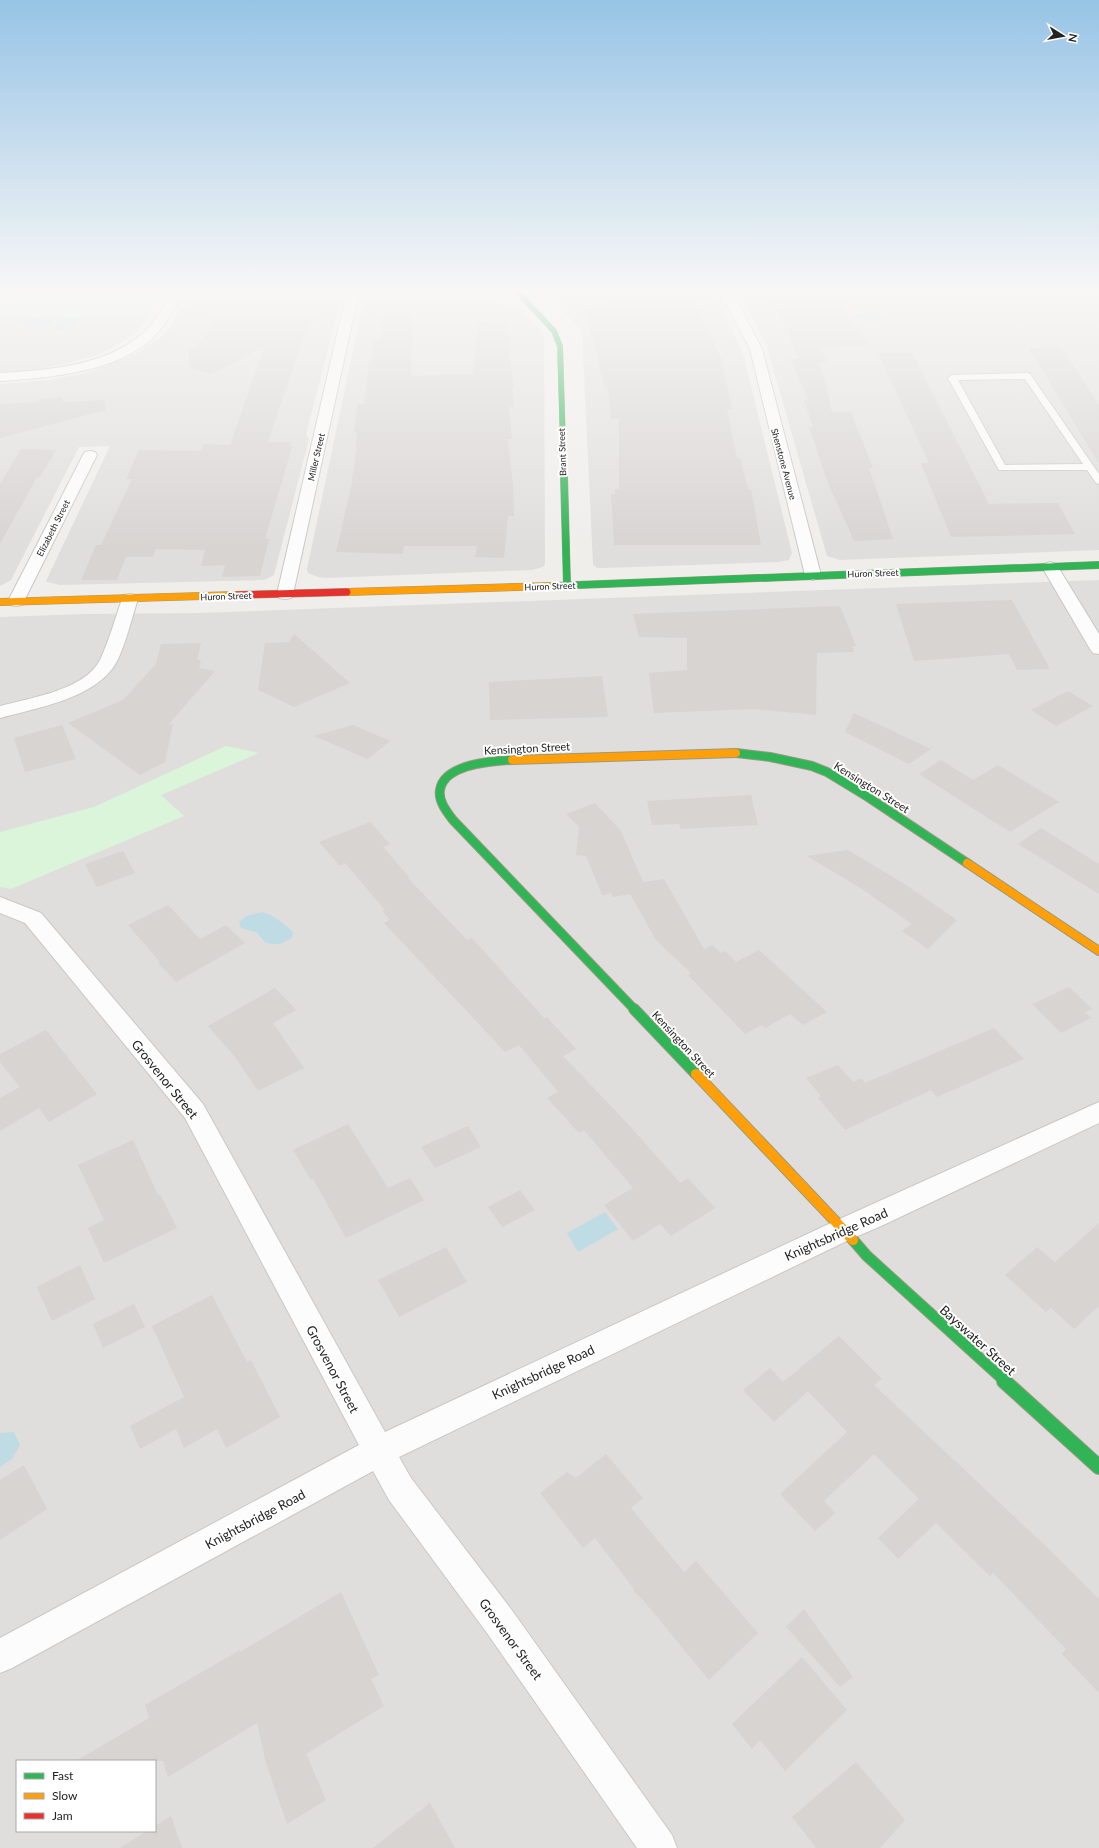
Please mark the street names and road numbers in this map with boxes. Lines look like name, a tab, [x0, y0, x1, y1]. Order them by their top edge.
street label: Brant Street	[556, 427, 568, 476]
street label: Shenstone Avenue	[769, 427, 799, 501]
street label: Miller Street	[305, 431, 327, 482]
street label: Elizabeth Street	[34, 497, 72, 558]
street label: Huron Street	[847, 567, 899, 579]
street label: Huron Street	[524, 580, 576, 592]
street label: Huron Street	[200, 590, 252, 602]
street label: Kensington Street	[484, 739, 570, 757]
street label: Kensington Street	[832, 759, 912, 815]
street label: Kensington Street	[650, 1008, 718, 1080]
street label: Grosvenor Street	[128, 1036, 202, 1122]
street label: Knightsbridge Road	[782, 1204, 890, 1264]
street label: Bayswater Street	[937, 1302, 1020, 1379]
street label: Grosvenor Street	[303, 1323, 363, 1416]
street label: Knightsbridge Road	[489, 1341, 597, 1403]
street label: Knightsbridge Road	[202, 1486, 308, 1552]
street label: Grosvenor Street	[476, 1595, 546, 1683]

